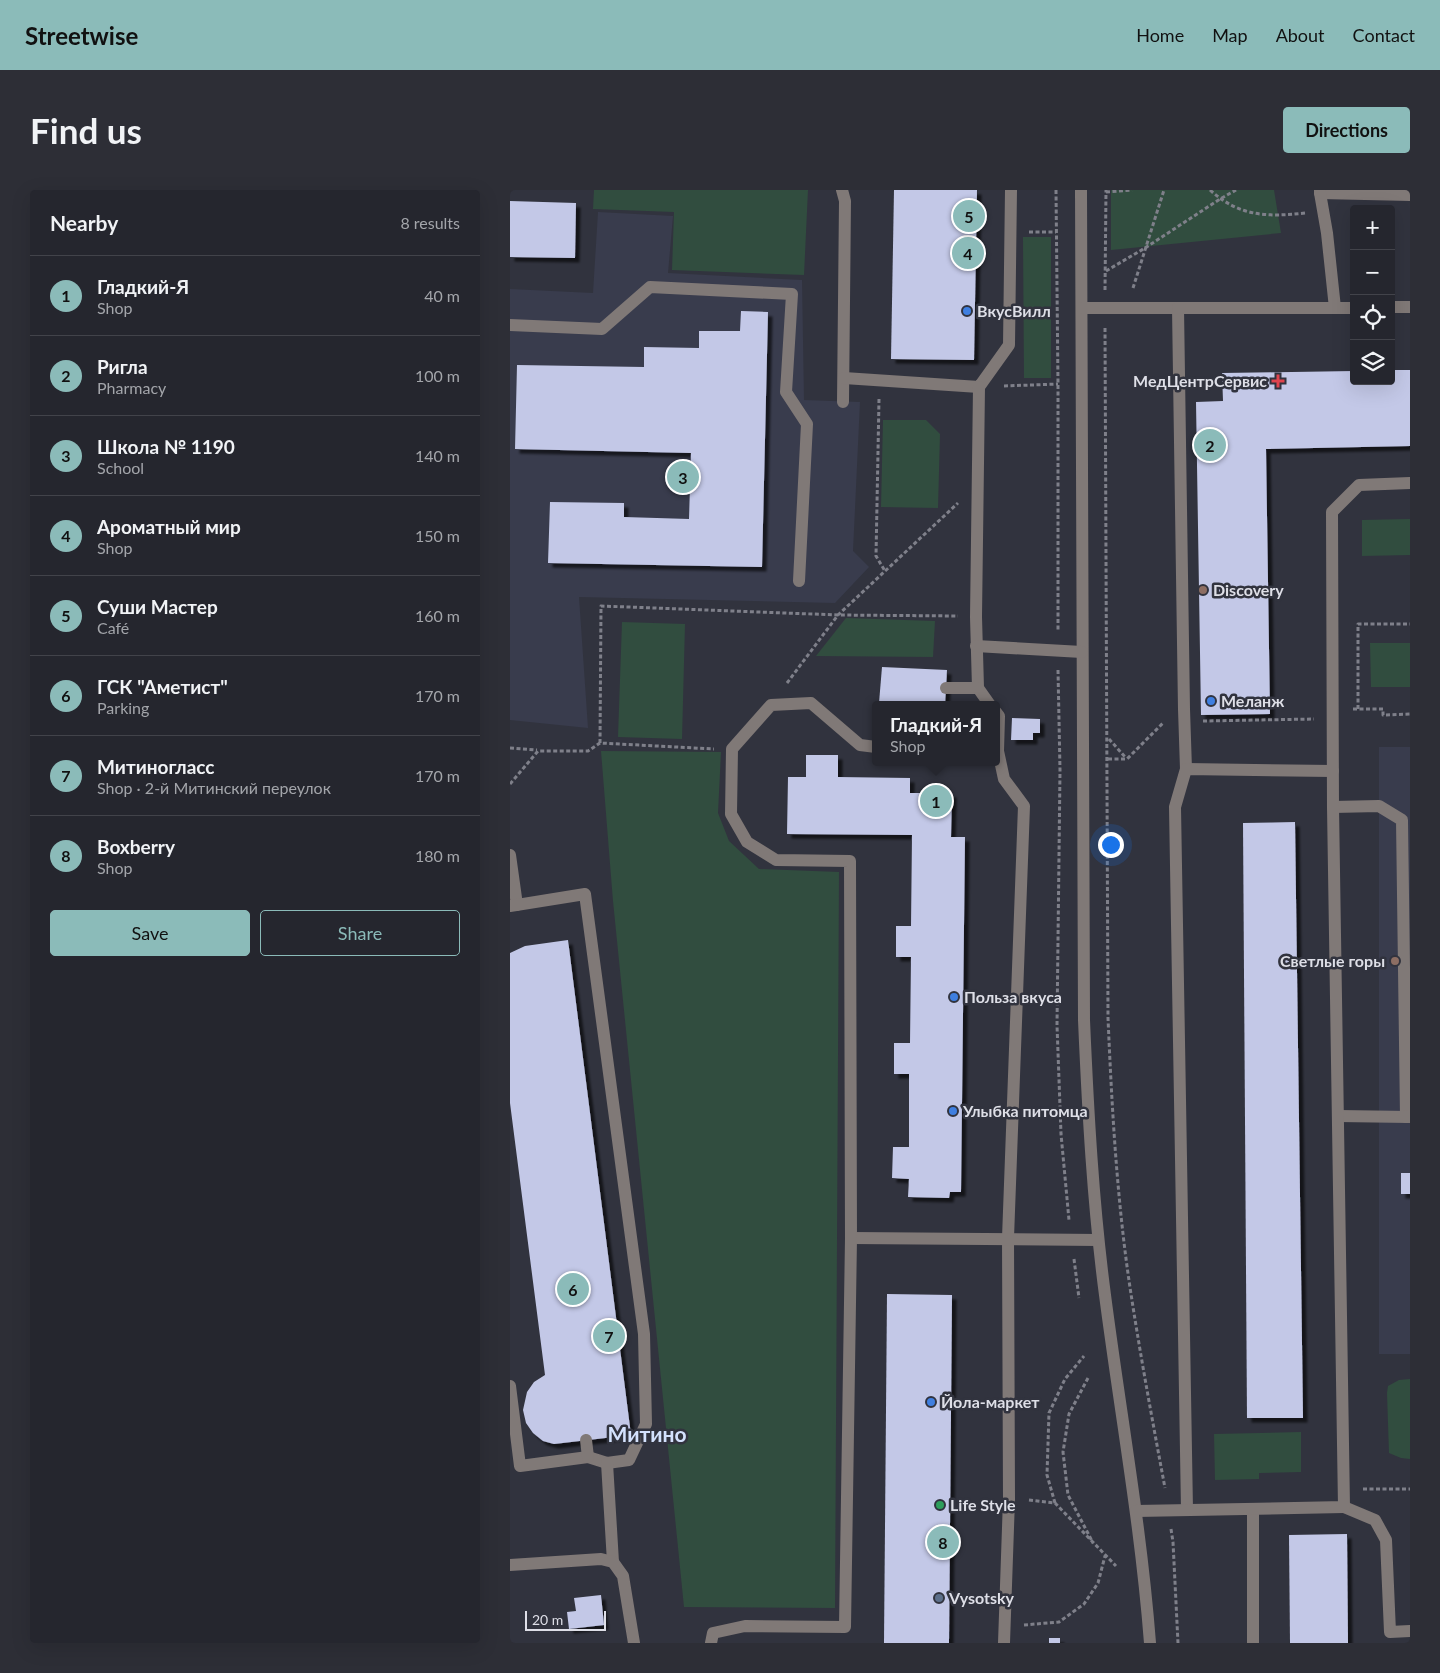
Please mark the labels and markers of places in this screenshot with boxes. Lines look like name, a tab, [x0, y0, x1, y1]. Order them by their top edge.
pin: 5	[953, 197, 985, 235]
pin: 4	[952, 234, 984, 272]
place label: ВкусВилл	[977, 301, 1051, 320]
marker: ВкусВилл	[961, 305, 973, 317]
place label: МедЦентрСервис	[1133, 371, 1267, 390]
marker: МедЦентрСервис	[1271, 374, 1285, 388]
pin: 2	[1194, 426, 1226, 464]
pin: 3	[667, 458, 699, 496]
place label: Discovery	[1213, 580, 1284, 599]
marker: Discovery	[1197, 584, 1209, 596]
place label: Меланж	[1221, 691, 1284, 710]
marker: Меланж	[1205, 695, 1217, 707]
pin: 1	[920, 782, 952, 820]
place label: Светлые горы	[1280, 951, 1385, 970]
marker: Светлые горы	[1389, 955, 1401, 967]
place label: Польза вкуса	[964, 987, 1062, 1006]
marker: Польза вкуса	[948, 991, 960, 1003]
place label: Улыбка питомца	[962, 1101, 1088, 1120]
marker: Улыбка питомца	[947, 1105, 959, 1117]
pin: 6	[557, 1270, 589, 1308]
pin: 7	[593, 1317, 625, 1355]
place label: Йола-маркет	[941, 1392, 1040, 1411]
marker: Йола-маркет	[925, 1396, 937, 1408]
place label: Life Style	[950, 1495, 1016, 1514]
marker: Life Style	[934, 1499, 946, 1511]
pin: 8	[927, 1523, 959, 1561]
place label: Vysotsky	[948, 1588, 1015, 1607]
marker: Vysotsky	[933, 1592, 945, 1604]

